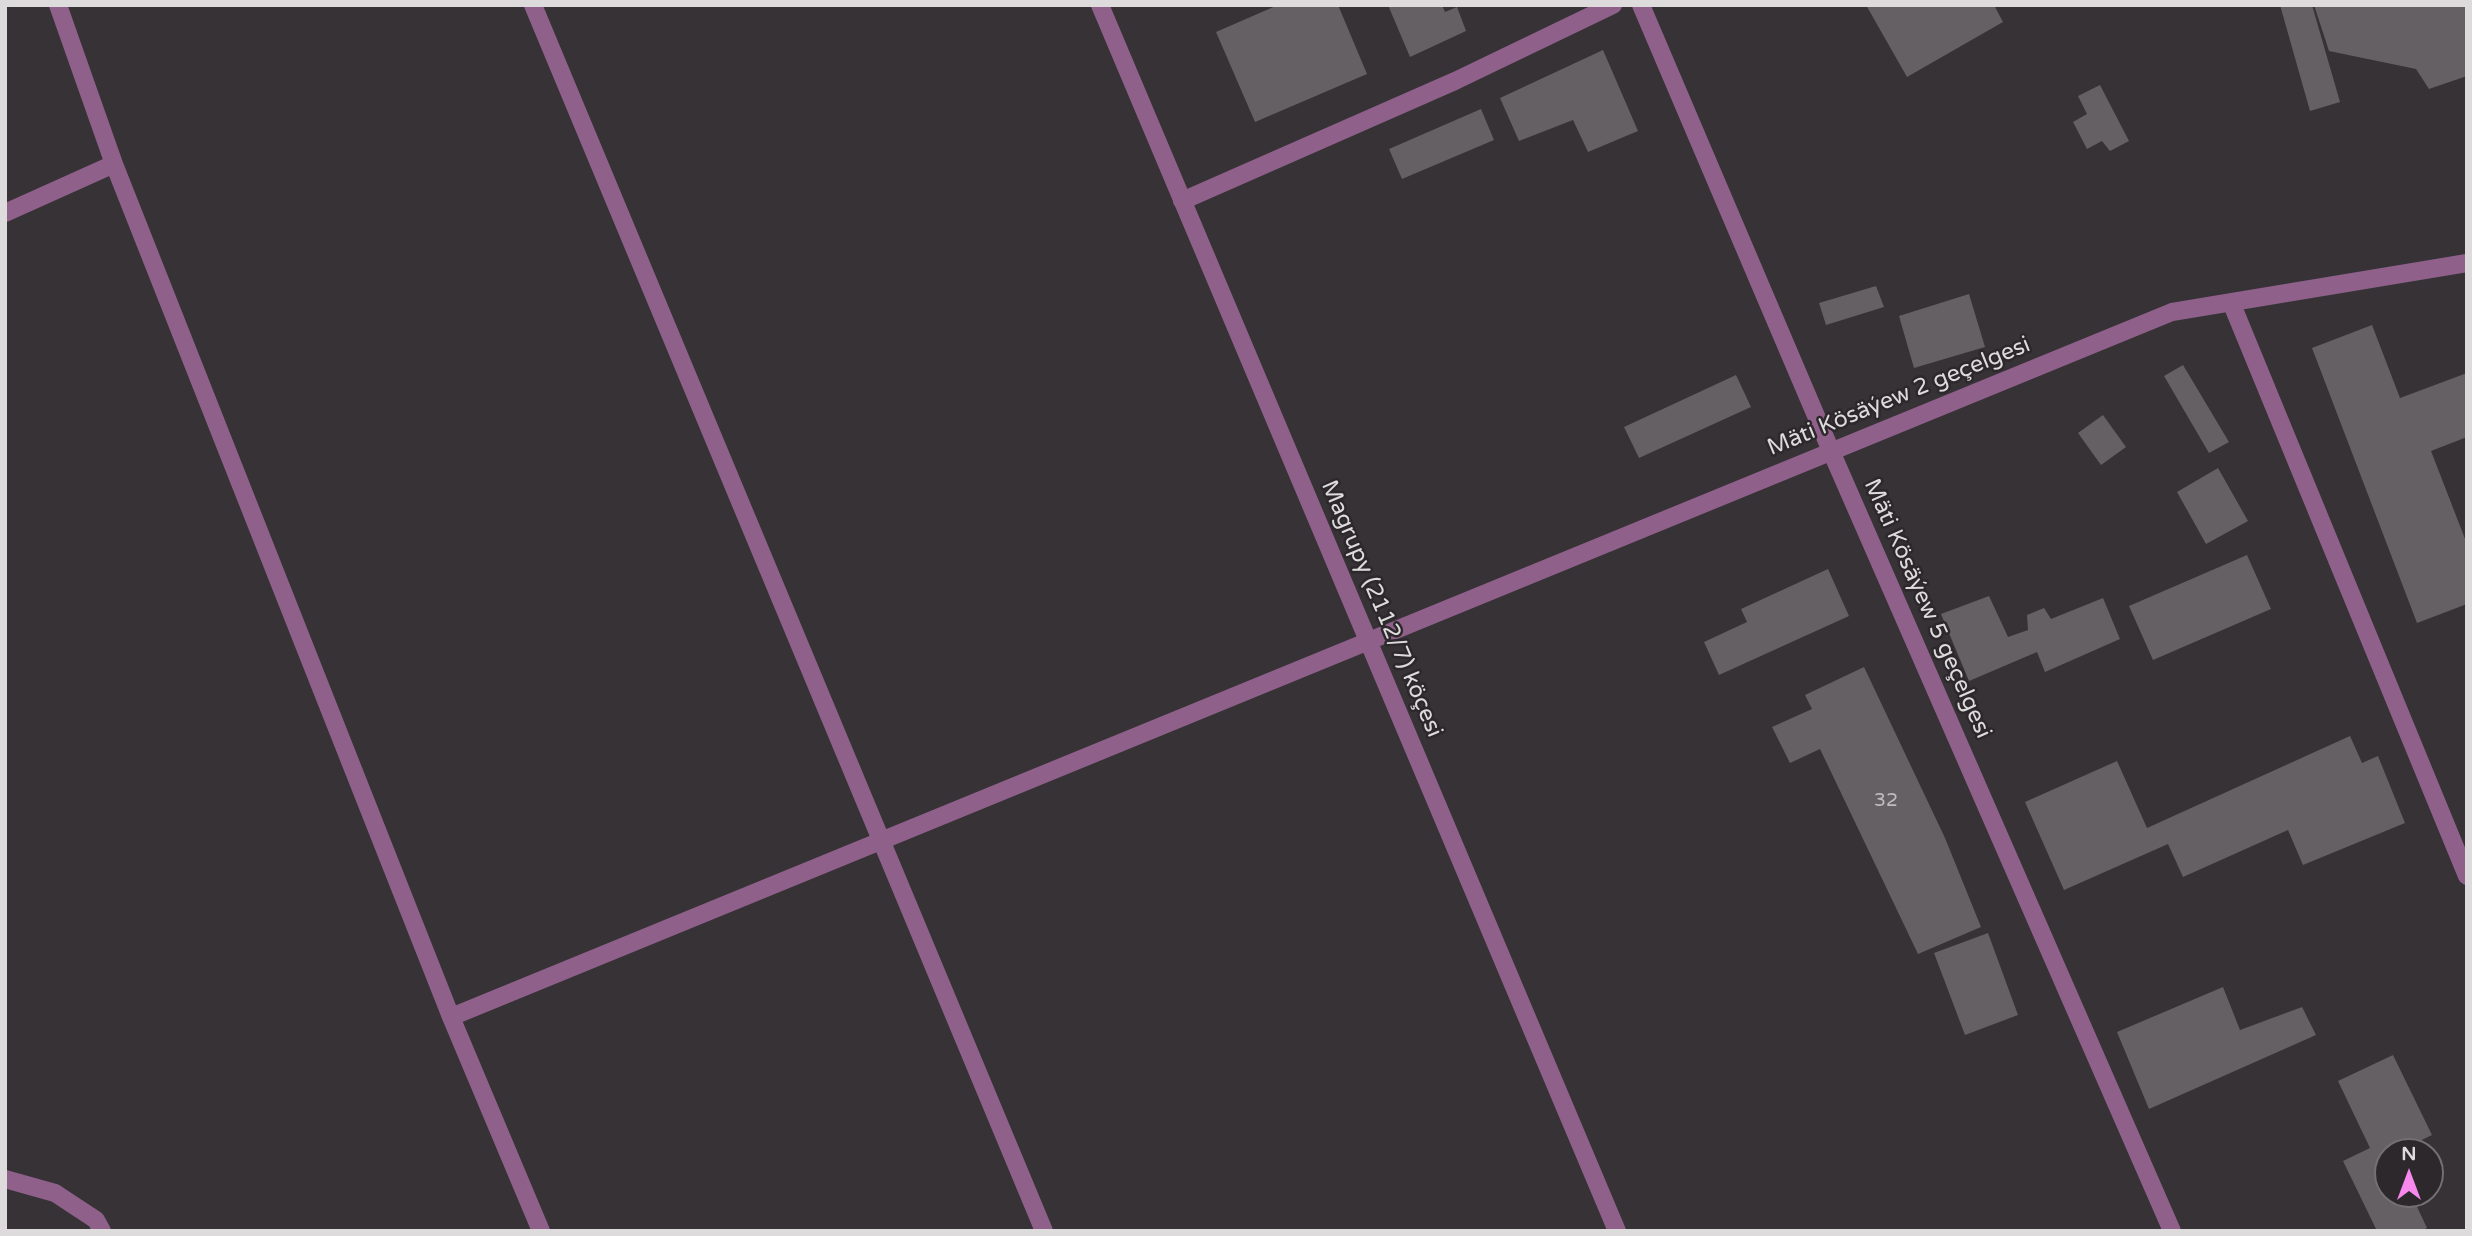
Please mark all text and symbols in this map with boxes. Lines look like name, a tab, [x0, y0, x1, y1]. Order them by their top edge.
street label: Mäti Kösäýew 2 geçelgesi	[1764, 332, 2034, 462]
street label: Mäti Kösäýew 5 geçelgesi	[1857, 475, 1997, 743]
street label: Magrupy (2112/7) köçesi	[1314, 476, 1448, 742]
house number: 32	[1874, 790, 1898, 812]
north arrow	[2374, 1138, 2444, 1208]
text: N	[2401, 1143, 2417, 1165]

